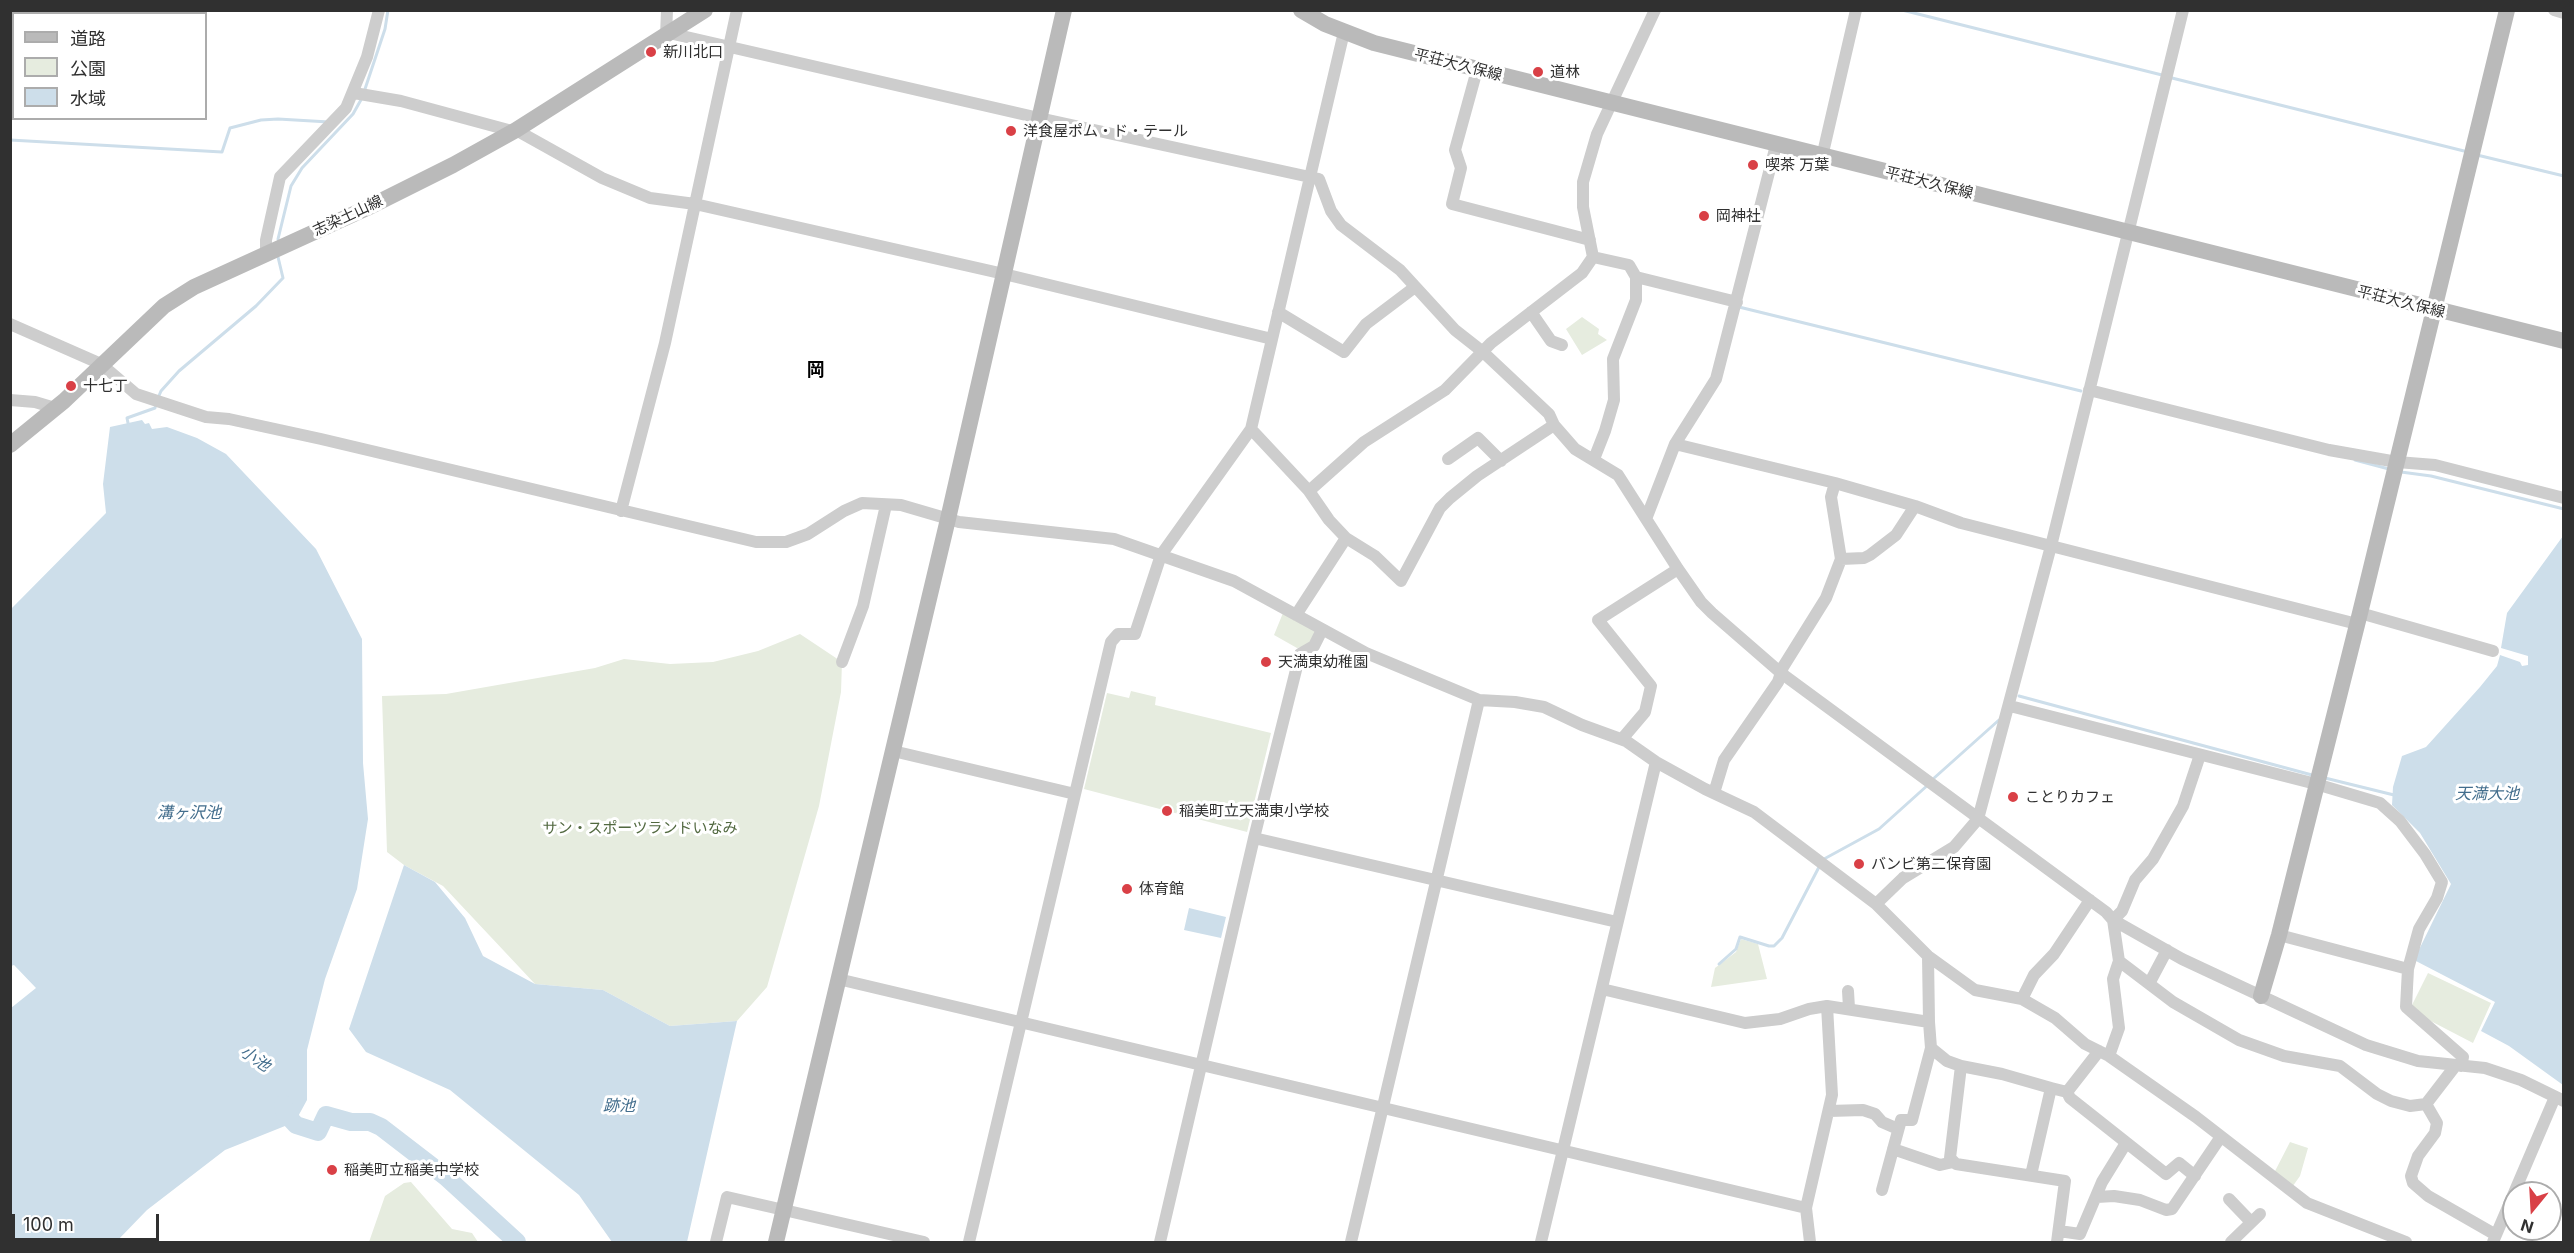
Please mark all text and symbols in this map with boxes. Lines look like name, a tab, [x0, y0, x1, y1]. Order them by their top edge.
legend	[12, 12, 207, 120]
text: 道路	[70, 28, 106, 49]
place label: 新川北口	[663, 43, 723, 61]
marker: 新川北口	[644, 45, 658, 59]
street label: 平荘大久保線	[1412, 45, 1504, 85]
text: 公園	[70, 58, 106, 79]
place label: 道林	[1550, 63, 1580, 81]
marker: 道林	[1531, 65, 1545, 79]
text: 水域	[70, 88, 106, 109]
place label: 洋食屋ポム・ド・テール	[1023, 122, 1188, 140]
marker: 洋食屋ポム・ド・テール	[1004, 124, 1018, 138]
place label: 喫茶 万葉	[1765, 156, 1829, 174]
marker: 喫茶 万葉	[1746, 158, 1760, 172]
street label: 平荘大久保線	[1883, 163, 1975, 203]
street label: 志染土山線	[310, 192, 386, 240]
place label: 岡神社	[1716, 207, 1761, 225]
marker: 岡神社	[1697, 209, 1711, 223]
street label: 平荘大久保線	[2355, 282, 2447, 322]
district label: 岡	[807, 360, 825, 382]
place label: 十七丁	[83, 377, 128, 395]
marker: 十七丁	[64, 379, 78, 393]
place label: 天満東幼稚園	[1278, 653, 1368, 671]
marker: 天満東幼稚園	[1259, 655, 1273, 669]
water label: 天満大池	[2455, 784, 2519, 804]
place label: ことりカフェ	[2025, 788, 2115, 806]
marker: ことりカフェ	[2006, 790, 2020, 804]
place label: 稲美町立天満東小学校	[1179, 802, 1329, 820]
water label: 溝ヶ沢池	[157, 803, 221, 823]
marker: 稲美町立天満東小学校	[1160, 804, 1174, 818]
park label: サン・スポーツランドいなみ	[543, 819, 737, 837]
place label: バンビ第二保育園	[1871, 855, 1991, 873]
marker: バンビ第二保育園	[1852, 857, 1866, 871]
place label: 体育館	[1139, 880, 1184, 898]
marker: 体育館	[1120, 882, 1134, 896]
water label: 小池	[236, 1042, 274, 1076]
water label: 跡池	[603, 1096, 635, 1116]
place label: 稲美町立稲美中学校	[344, 1161, 479, 1179]
marker: 稲美町立稲美中学校	[325, 1163, 339, 1177]
north arrow	[2502, 1181, 2562, 1241]
scale bar	[15, 1202, 162, 1240]
text: 100 m	[23, 1214, 74, 1235]
text: N	[2518, 1215, 2536, 1238]

